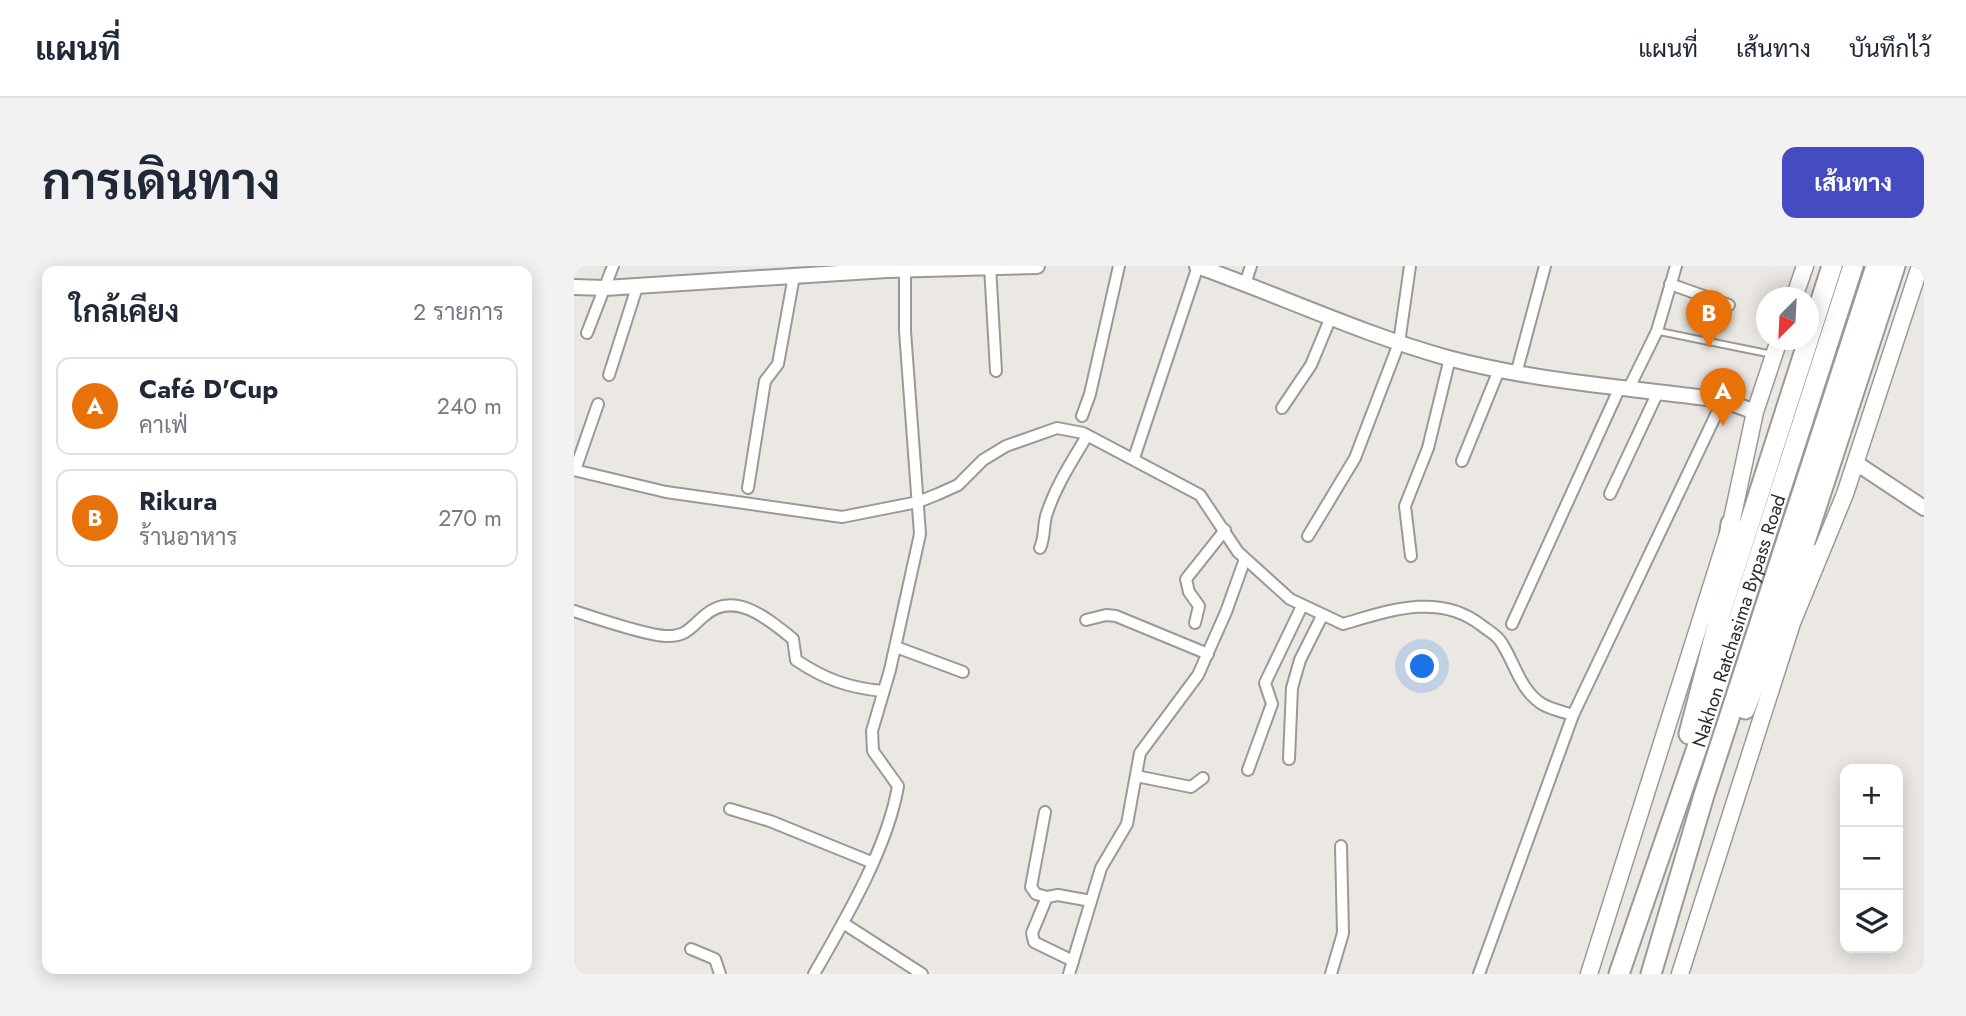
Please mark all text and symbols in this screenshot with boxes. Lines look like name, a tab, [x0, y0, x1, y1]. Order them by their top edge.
text: แผนที่	[35, 25, 121, 72]
text: แผนที่	[1638, 31, 1698, 66]
text: เส้นทาง	[1736, 31, 1811, 66]
text: บันทึกไว้	[1849, 31, 1931, 66]
text: การเดินทาง	[42, 147, 280, 217]
button: เส้นทาง	[1782, 147, 1924, 218]
north arrow	[1756, 287, 1819, 350]
text: ใกล้เคียง	[70, 290, 179, 333]
pin: B	[1686, 290, 1732, 348]
text: 2 รายการ	[413, 295, 504, 329]
pin: A	[1700, 368, 1746, 426]
text: Café D'Cup	[139, 370, 278, 408]
text: A	[87, 389, 103, 423]
text: 240 m	[437, 389, 502, 423]
text: คาเฟ่	[139, 408, 188, 442]
text: Rikura	[139, 482, 217, 520]
street label: Nakhon Ratchasima Bypass Road	[1685, 491, 1792, 750]
text: B	[87, 501, 103, 535]
text: 270 m	[438, 501, 502, 535]
text: ร้านอาหาร	[139, 520, 238, 554]
your location	[1405, 649, 1439, 683]
map controls	[1840, 764, 1903, 953]
button: +	[1840, 764, 1903, 827]
button: −	[1840, 827, 1903, 890]
button: layers	[1840, 890, 1903, 953]

